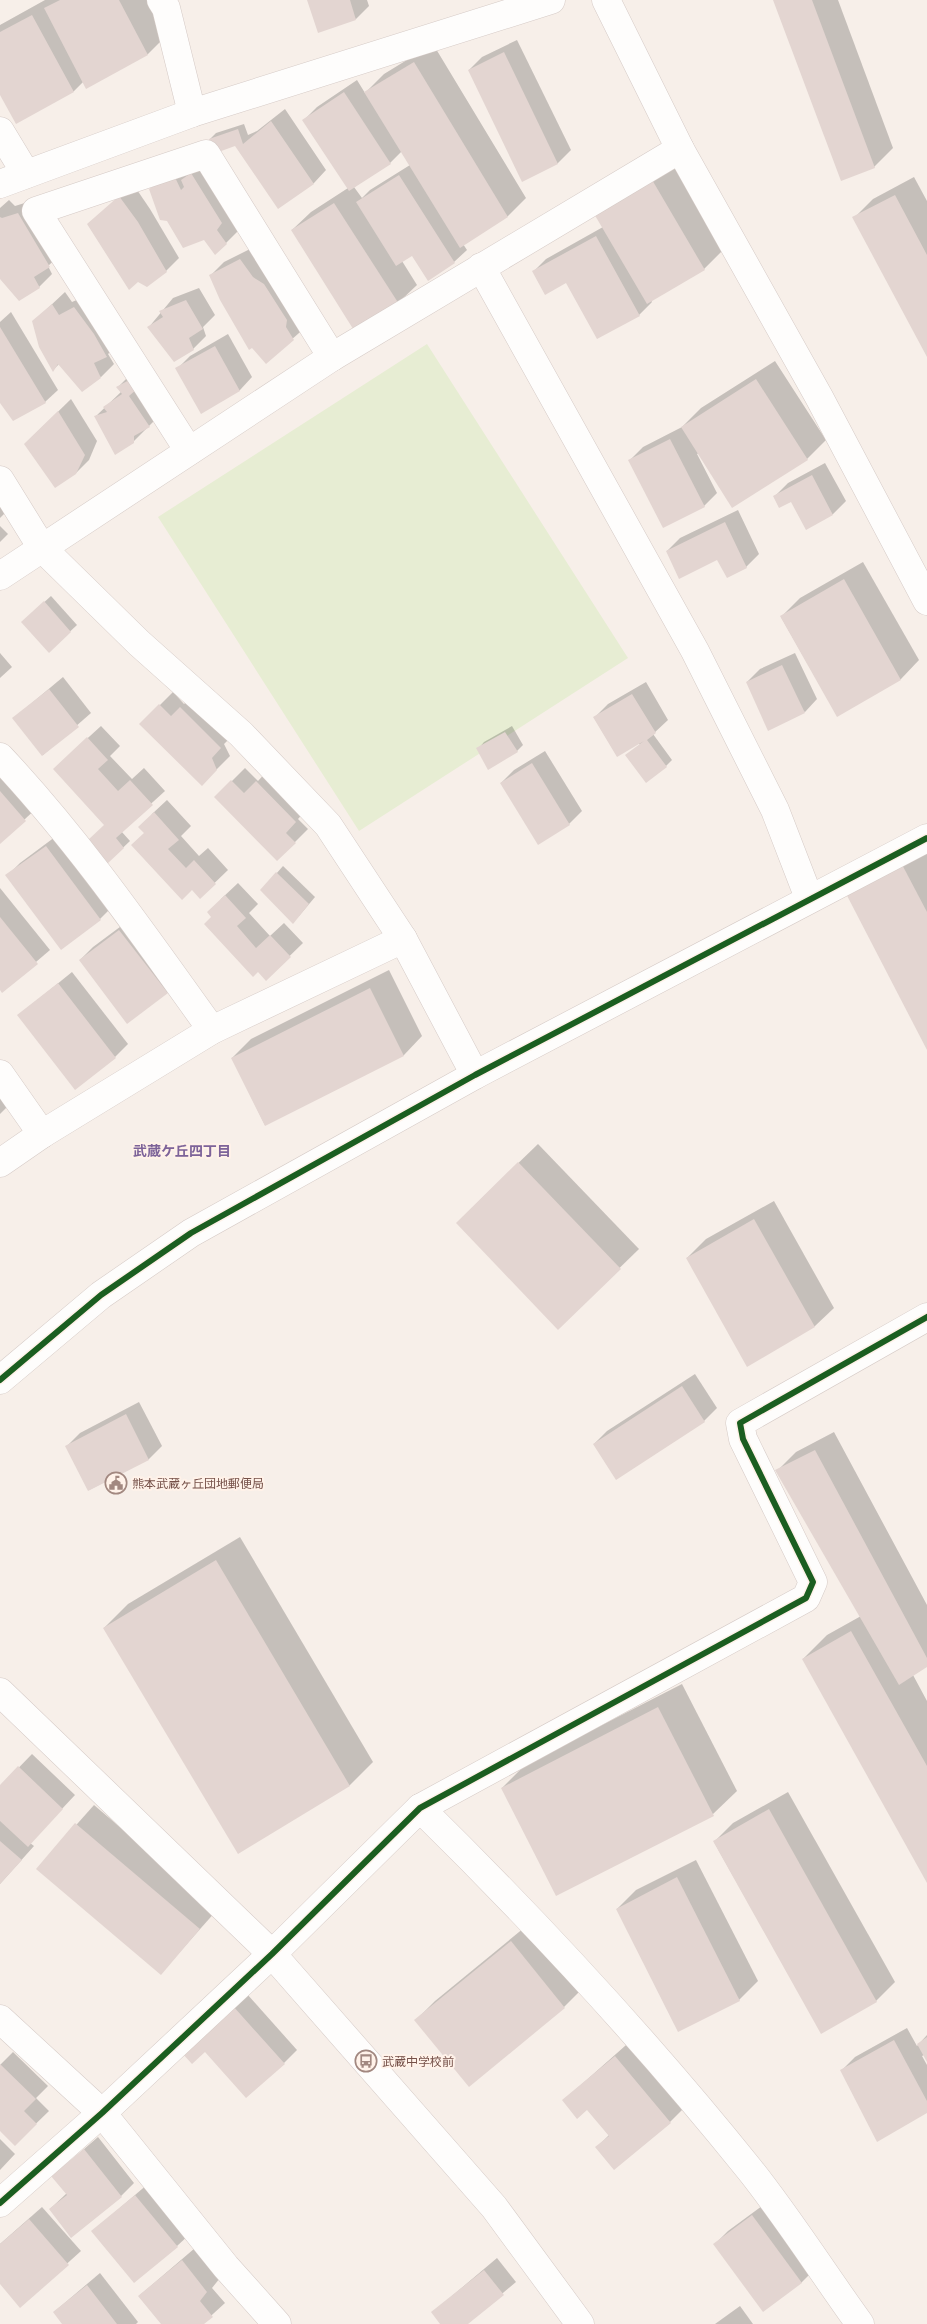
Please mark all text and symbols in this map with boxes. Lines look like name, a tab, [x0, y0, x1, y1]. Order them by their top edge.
district label: 武蔵ケ丘四丁目	[133, 1142, 231, 1159]
public building icon: 熊本武蔵ヶ丘団地郵便局	[104, 1471, 128, 1495]
place label: 熊本武蔵ヶ丘団地郵便局	[132, 1476, 264, 1490]
bus stop icon: 武蔵中学校前	[354, 2049, 378, 2073]
place label: 武蔵中学校前	[382, 2054, 454, 2068]

